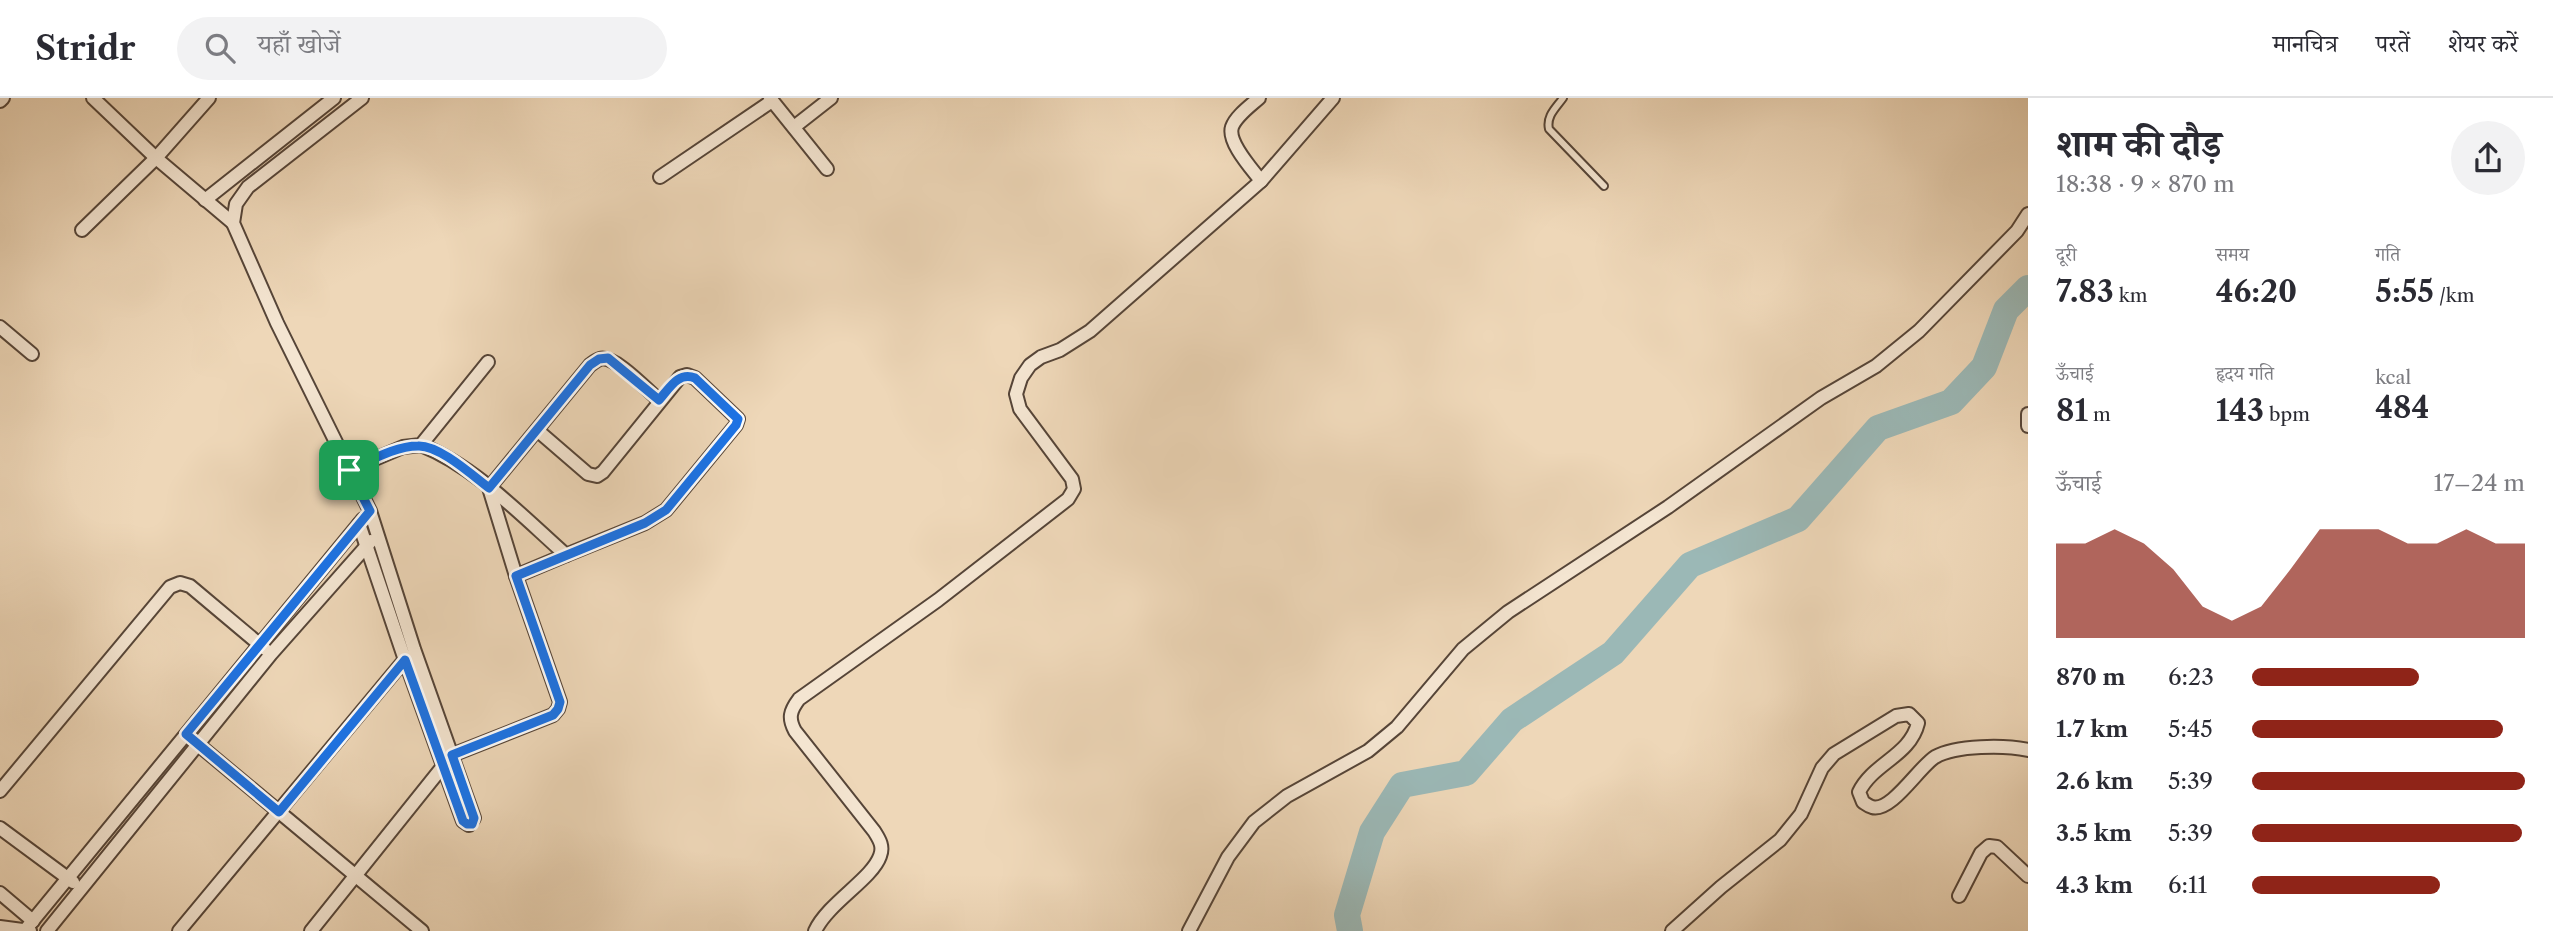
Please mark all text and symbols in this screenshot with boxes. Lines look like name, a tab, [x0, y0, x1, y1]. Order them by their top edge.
search box	[177, 17, 667, 80]
text: Stridr	[35, 28, 135, 69]
text: यहाँ खोजें	[257, 28, 340, 60]
icon: search	[201, 29, 239, 67]
text: मानचित्र	[2273, 29, 2338, 58]
text: परतें	[2376, 29, 2410, 58]
text: शेयर करें	[2448, 29, 2518, 58]
text: शाम की दौड़	[2056, 120, 2222, 167]
button: share	[2451, 121, 2525, 195]
text: 18:38 · 9 × 870 m	[2056, 170, 2235, 198]
text: दूरी	[2056, 243, 2077, 266]
text: समय	[2216, 243, 2249, 266]
text: गति	[2375, 243, 2400, 266]
text: 7.83	[2056, 273, 2114, 310]
text: 46:20	[2216, 273, 2297, 310]
text: 5:55	[2375, 273, 2434, 310]
text: km	[2114, 284, 2148, 307]
text: /km	[2434, 284, 2475, 307]
text: ऊँचाई	[2056, 362, 2093, 385]
text: हृदय गति	[2216, 362, 2274, 385]
text: kcal	[2375, 366, 2411, 389]
text: 484	[2375, 389, 2429, 426]
text: 81	[2056, 392, 2088, 429]
text: 143	[2216, 392, 2264, 429]
text: m	[2088, 403, 2111, 426]
text: bpm	[2264, 403, 2310, 426]
pin	[319, 440, 379, 500]
icon: arrive	[330, 451, 368, 489]
text: ऊँचाई	[2056, 469, 2101, 497]
text: 17–24 m	[2433, 469, 2525, 497]
text: 870 m	[2056, 663, 2126, 691]
text: 6:23	[2168, 663, 2214, 691]
text: 1.7 km	[2056, 715, 2128, 743]
text: 5:45	[2168, 715, 2213, 743]
text: 2.6 km	[2056, 767, 2134, 795]
text: 5:39	[2168, 767, 2213, 795]
text: 3.5 km	[2056, 819, 2132, 847]
text: 5:39	[2168, 819, 2213, 847]
text: 4.3 km	[2056, 871, 2133, 899]
text: 6:11	[2168, 871, 2207, 899]

